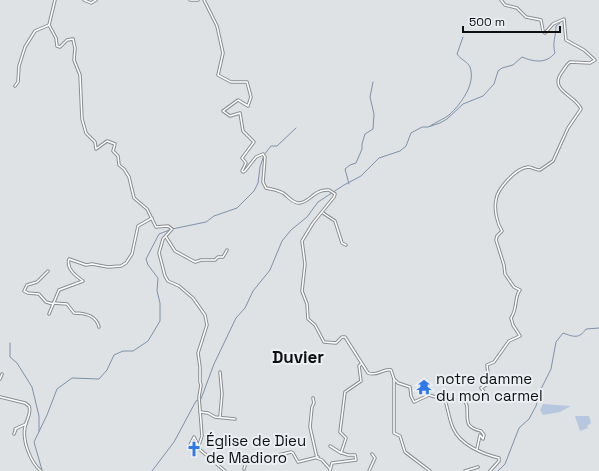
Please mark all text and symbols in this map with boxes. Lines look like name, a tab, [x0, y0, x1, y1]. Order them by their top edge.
scale bar	[463, 8, 560, 34]
text: 500 m	[469, 14, 505, 30]
district label: Duvier	[272, 346, 324, 368]
place label: notre damme du mon carmel	[436, 369, 543, 405]
temple icon: notre damme du mon carmel	[415, 378, 433, 396]
place label: Église de Dieu de Madioro	[206, 431, 306, 467]
church icon: Église de Dieu de Madioro	[185, 440, 203, 458]

